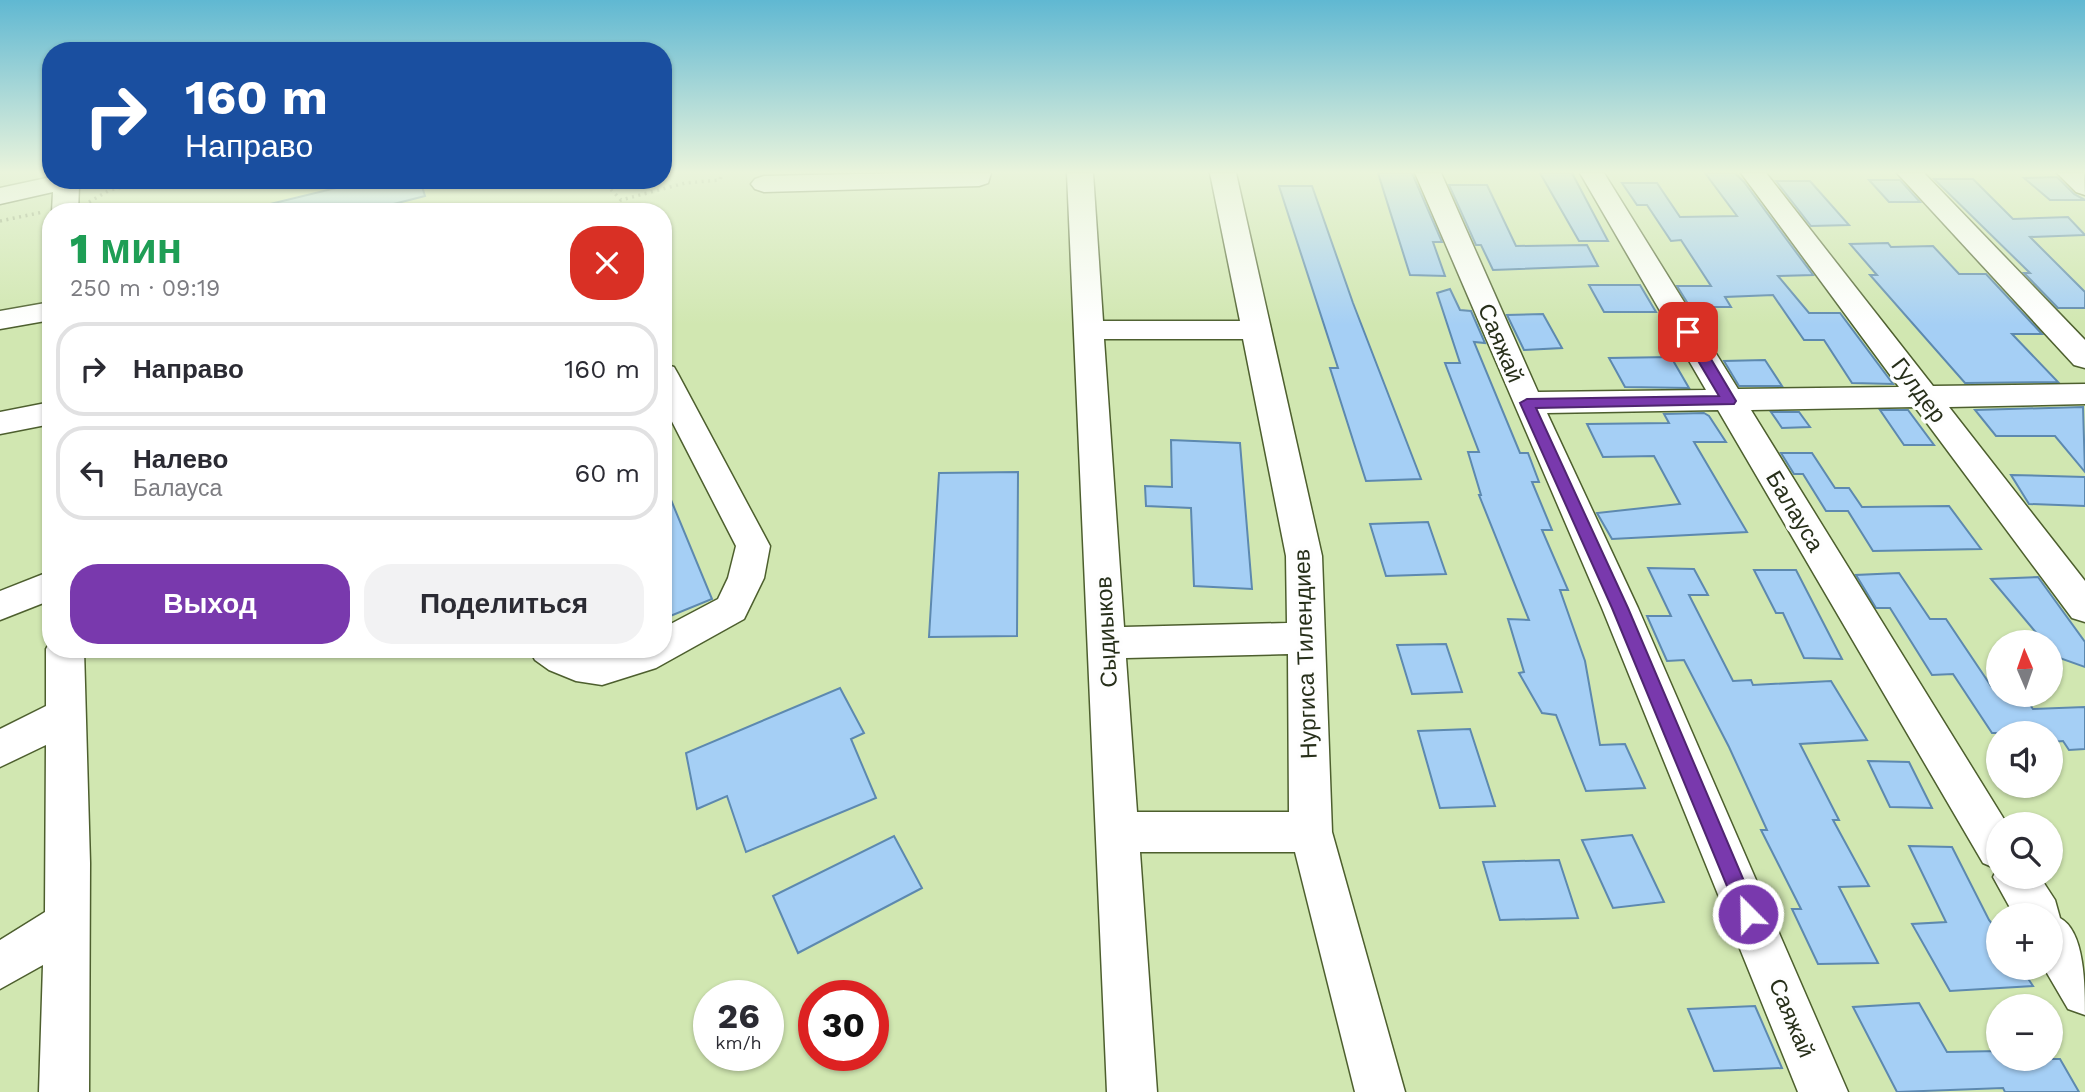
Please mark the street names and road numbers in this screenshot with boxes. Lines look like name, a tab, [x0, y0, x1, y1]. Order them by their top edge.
street label: Саяжай	[1472, 300, 1529, 387]
street label: Гулдер	[1885, 352, 1952, 428]
street label: Балауса	[1760, 466, 1829, 557]
street label: Нургиса Тилендиев	[1288, 549, 1323, 759]
street label: Сыдиыков	[1090, 576, 1123, 688]
street label: Саяжай	[1763, 975, 1820, 1062]

